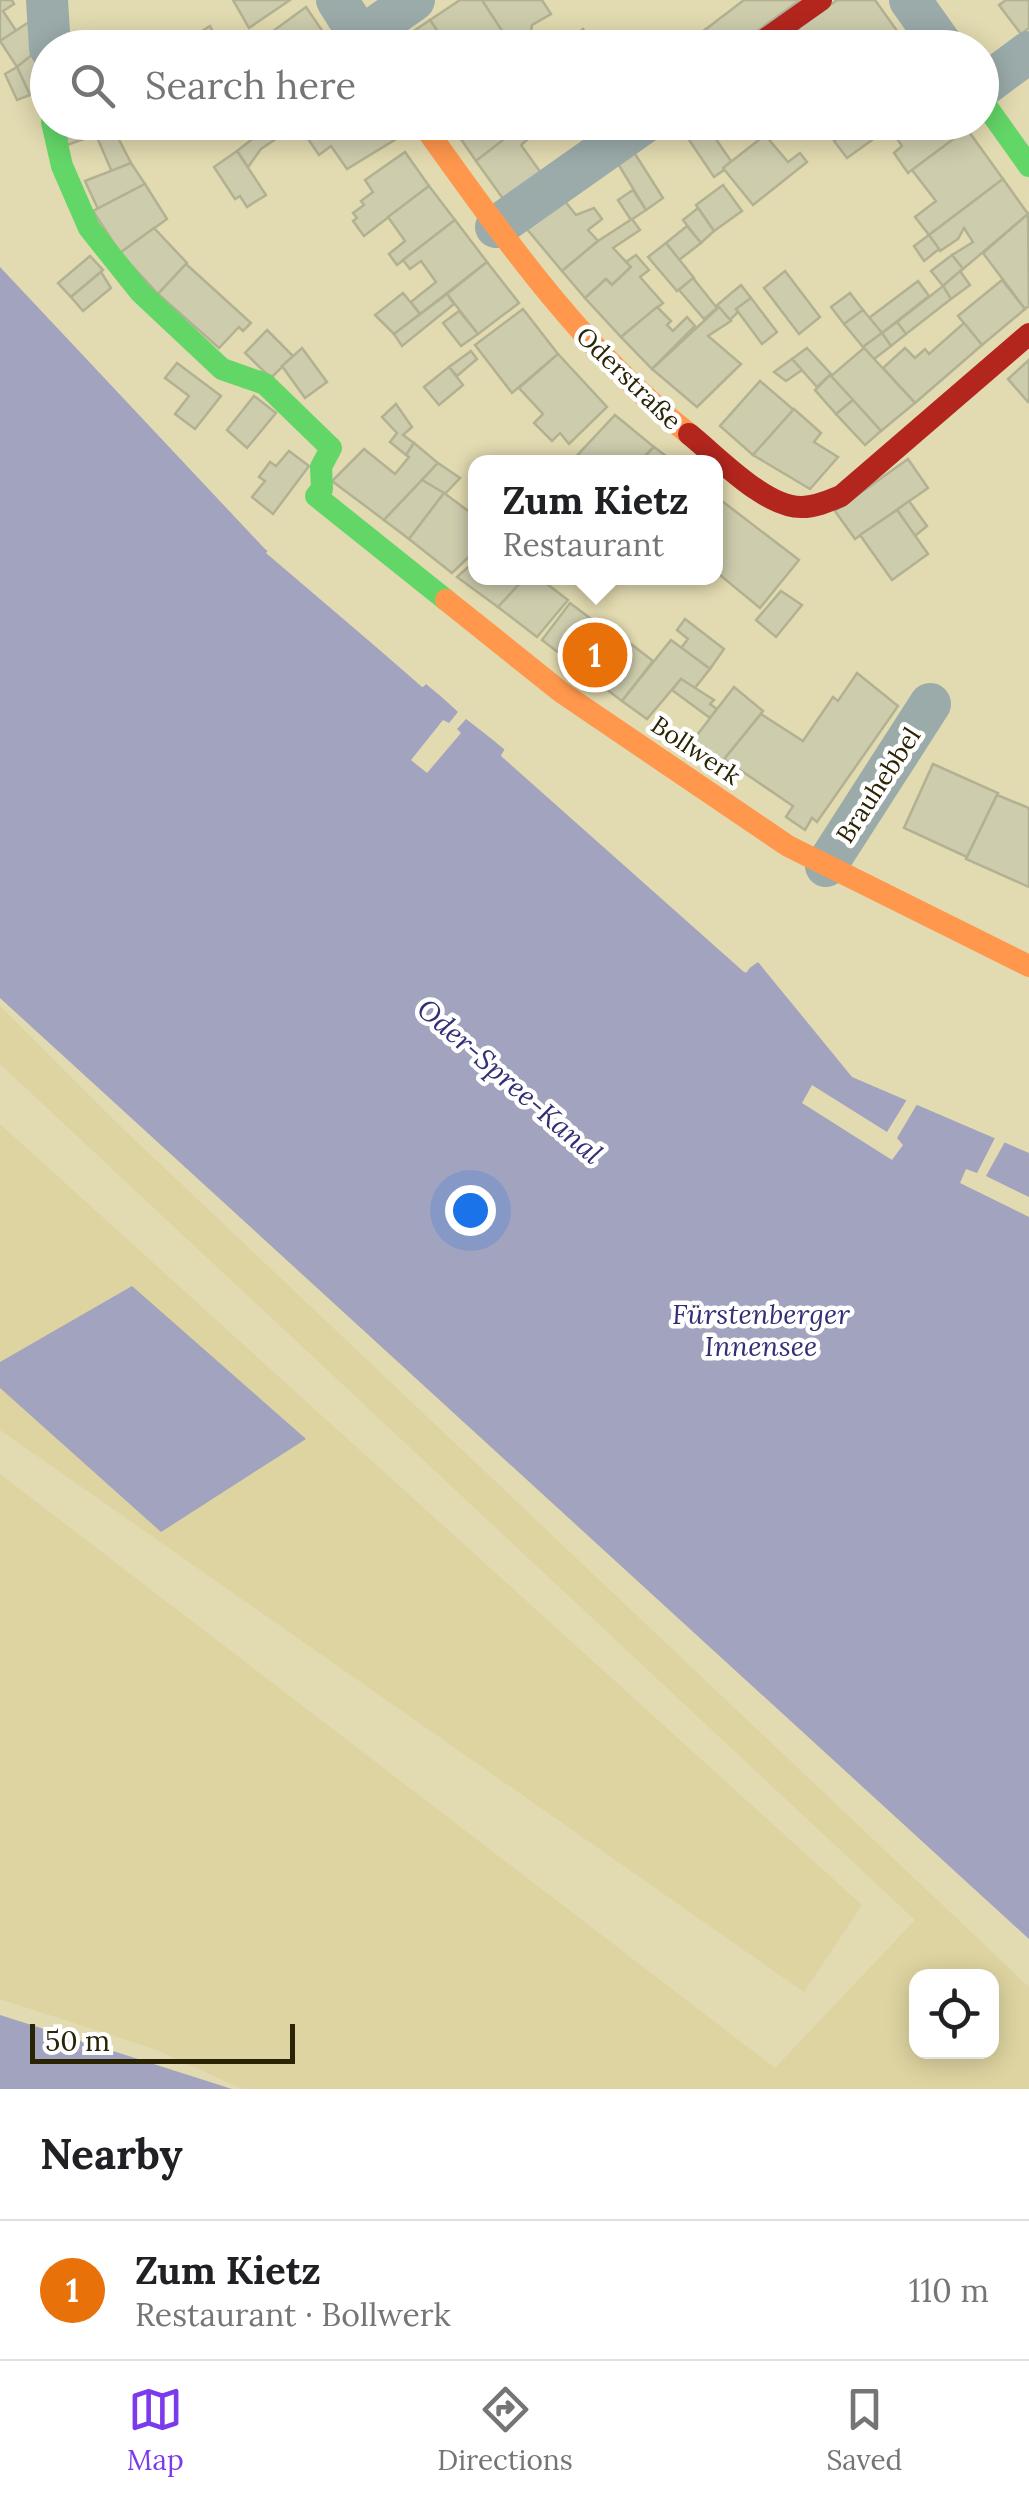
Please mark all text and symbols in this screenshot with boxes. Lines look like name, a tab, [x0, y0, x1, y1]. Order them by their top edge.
search box	[30, 30, 999, 140]
icon: search	[65, 58, 120, 113]
text: Search here	[145, 61, 356, 109]
street label: Oderstraße	[570, 320, 688, 436]
popup	[468, 455, 723, 585]
text: Zum Kietz	[503, 476, 688, 524]
text: Restaurant	[503, 524, 664, 565]
pin: 1	[562, 618, 628, 692]
street label: Bollwerk	[645, 708, 747, 792]
street label: Brauhebbel	[829, 721, 927, 849]
water label: Oder-Spree-Kanal	[410, 991, 610, 1171]
your location	[445, 1185, 496, 1236]
water label: Fürstenberger Innensee	[672, 1296, 850, 1364]
map controls	[909, 1969, 999, 2059]
button: locate	[909, 1969, 999, 2059]
scale bar	[30, 2019, 295, 2064]
text: 50 m	[45, 2023, 110, 2059]
text: Nearby	[40, 2127, 183, 2181]
text: Zum Kietz	[135, 2246, 321, 2294]
text: 1	[66, 2270, 79, 2311]
text: 110 m	[909, 2270, 989, 2311]
text: Restaurant · Bollwerk	[135, 2294, 451, 2335]
tab: Map	[127, 2382, 184, 2478]
tab: Directions	[437, 2382, 573, 2478]
tab: Saved	[826, 2382, 902, 2478]

